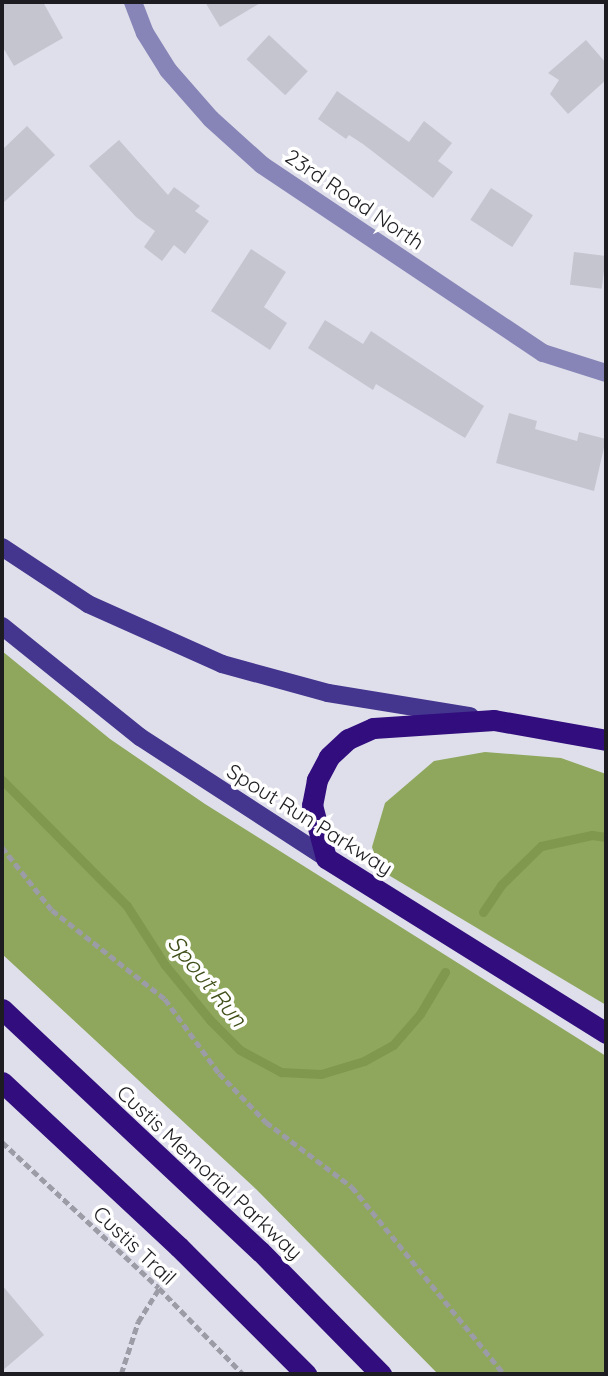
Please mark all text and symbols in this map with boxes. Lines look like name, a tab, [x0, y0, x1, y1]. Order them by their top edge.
street label: 23rd Road North	[281, 143, 429, 255]
street label: Spout Run Parkway	[222, 758, 398, 880]
water label: Spout Run	[162, 930, 252, 1032]
street label: Custis Memorial Parkway	[112, 1079, 308, 1265]
street label: Custis Trail	[88, 1200, 182, 1290]

